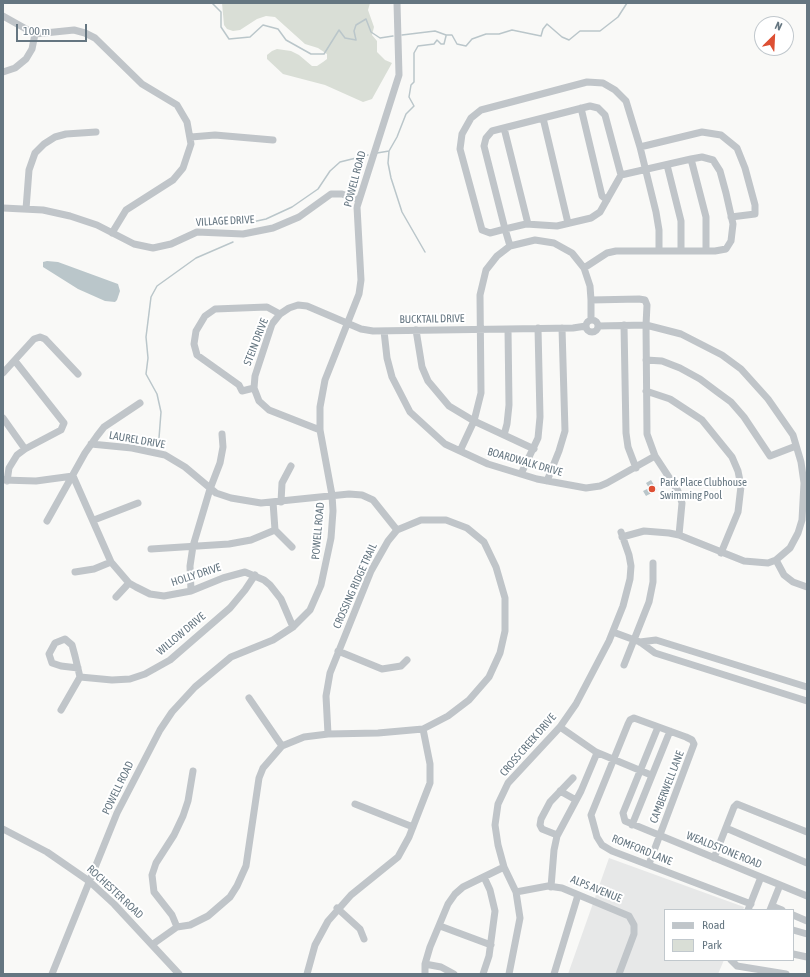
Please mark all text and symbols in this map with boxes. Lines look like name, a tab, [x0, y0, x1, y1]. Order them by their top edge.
scale bar	[18, 16, 89, 42]
north arrow	[754, 16, 794, 56]
text: N	[773, 19, 784, 33]
text: 100 m	[23, 24, 50, 38]
street label: POWELL ROAD	[341, 149, 369, 209]
street label: VILLAGE DRIVE	[195, 213, 255, 229]
street label: BUCKTAIL DRIVE	[399, 312, 465, 326]
street label: STEIN DRIVE	[241, 317, 271, 367]
street label: LAUREL DRIVE	[108, 429, 166, 451]
street label: BOARDWALK DRIVE	[486, 445, 564, 479]
place label: Park Place Clubhouse Swimming Pool	[660, 476, 747, 502]
marker: Park Place Clubhouse Swimming Pool	[647, 484, 657, 494]
street label: POWELL ROAD	[309, 502, 327, 560]
street label: CROSSING RIDGE TRAIL	[330, 541, 380, 631]
street label: HOLLY DRIVE	[169, 561, 223, 589]
street label: WILLOW DRIVE	[154, 610, 208, 658]
street label: CROSS CREEK DRIVE	[497, 711, 559, 779]
street label: CAMBERWELL LANE	[647, 749, 687, 825]
street label: POWELL ROAD	[99, 759, 137, 817]
street label: WEALDSTONE ROAD	[684, 829, 764, 871]
street label: ROMFORD LANE	[610, 832, 674, 868]
street label: ROCHESTER ROAD	[84, 863, 146, 921]
street label: ALPS AVENUE	[568, 873, 624, 905]
legend	[664, 909, 794, 961]
text: Road	[702, 918, 725, 932]
text: Park	[702, 938, 722, 952]

